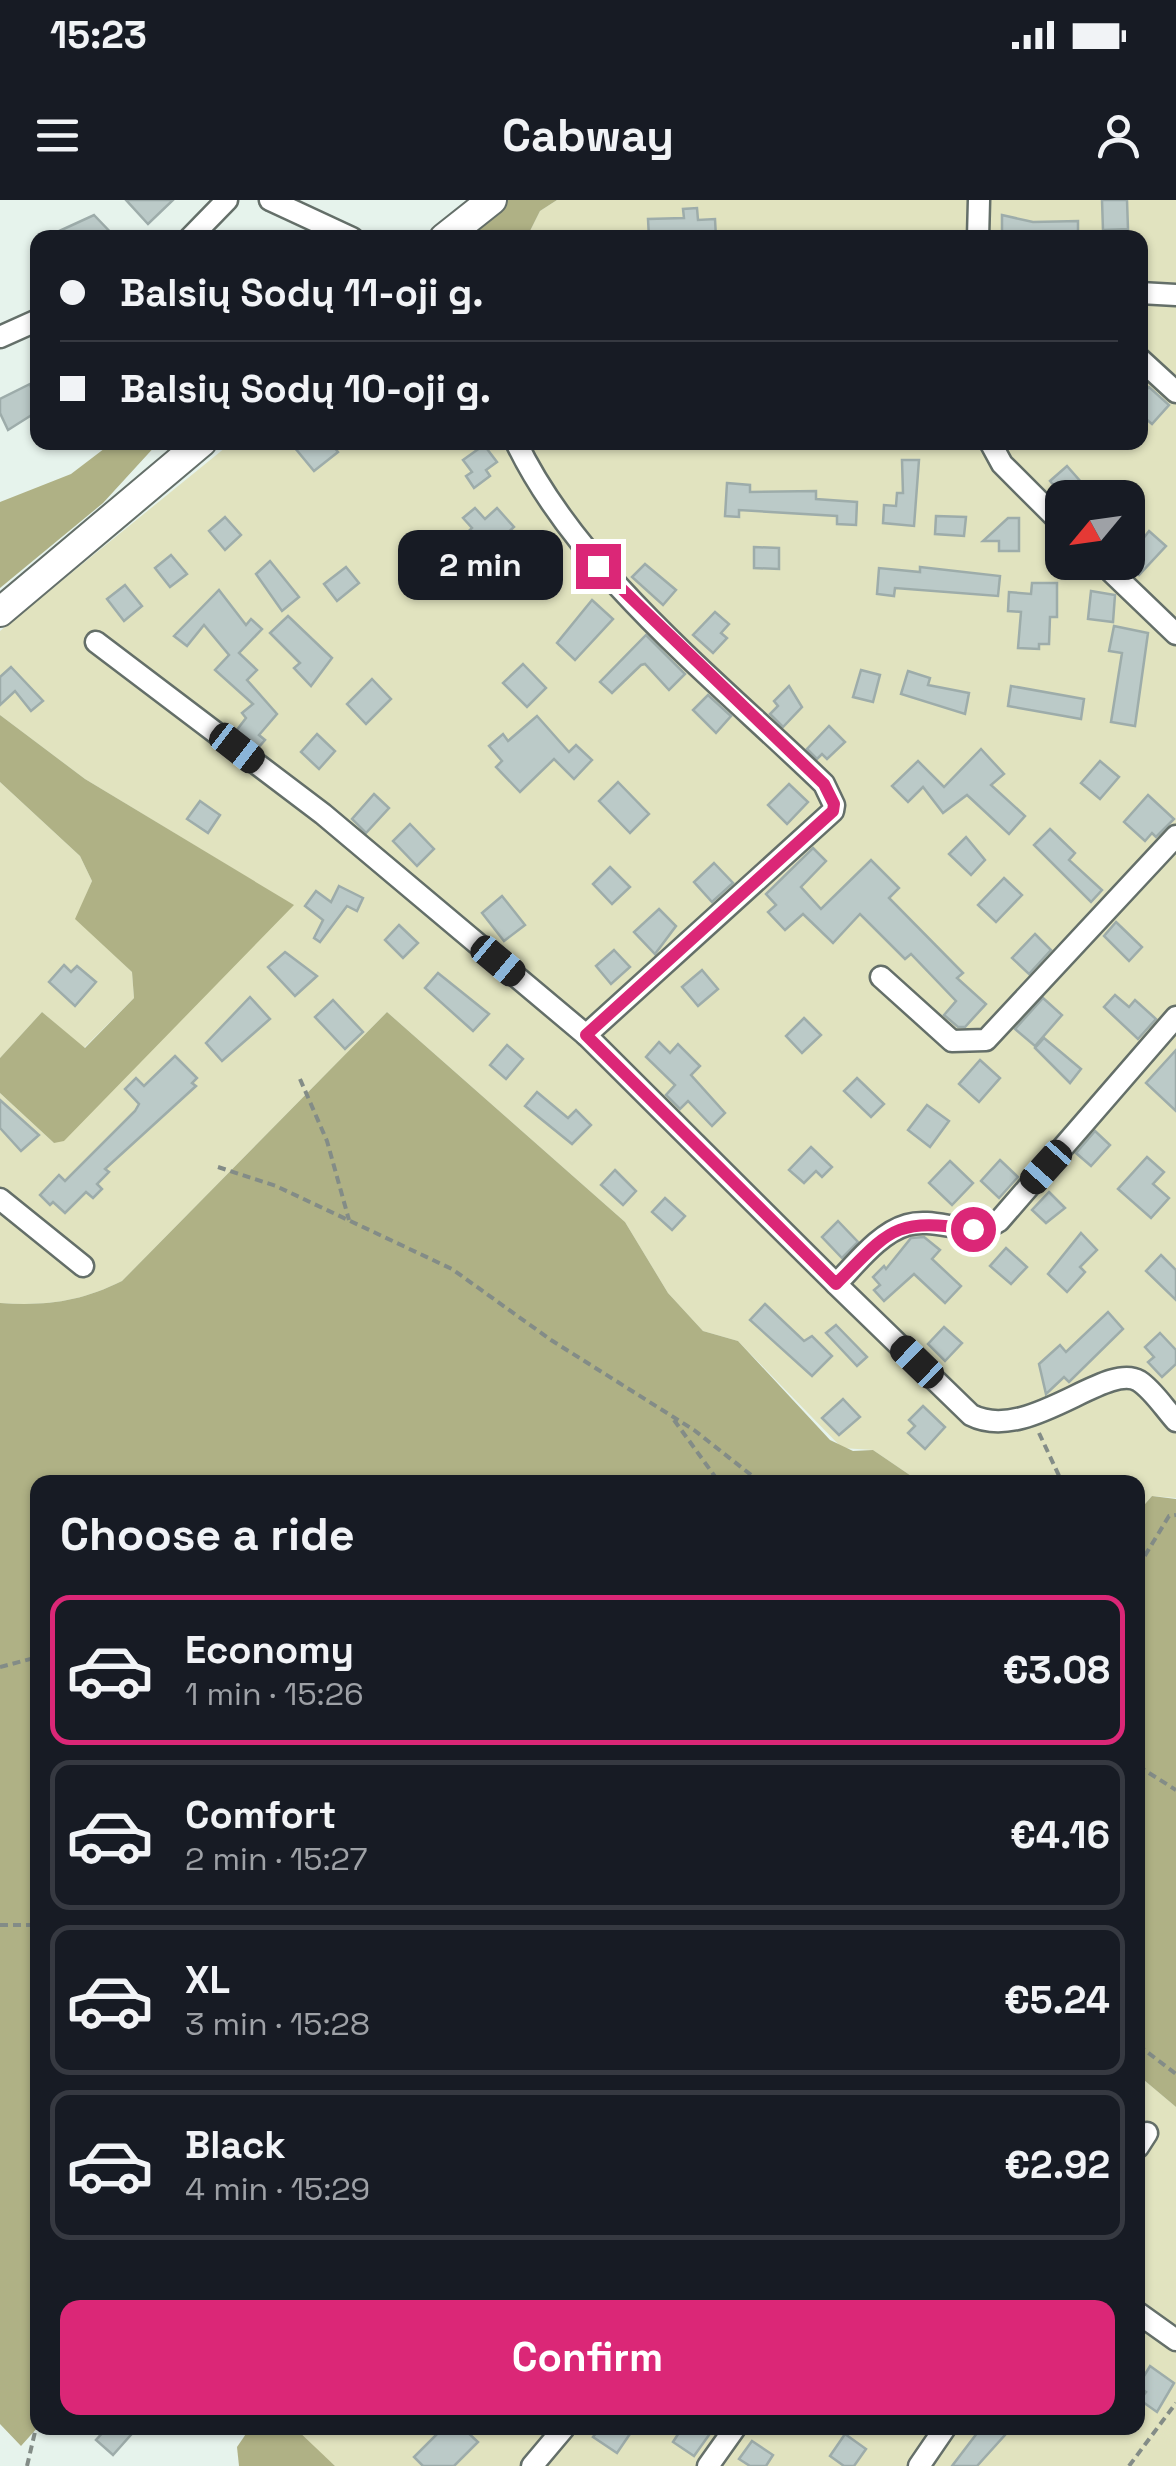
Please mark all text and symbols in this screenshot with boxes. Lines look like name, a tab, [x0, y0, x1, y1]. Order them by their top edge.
text: 15:23	[50, 11, 147, 59]
text: Cabway	[502, 107, 674, 164]
icon: menu	[30, 108, 85, 163]
icon: person	[1091, 108, 1146, 163]
text: Balsių Sodų 11-oji g.	[120, 269, 484, 317]
text: Balsių Sodų 10-oji g.	[120, 365, 491, 413]
north arrow	[1045, 480, 1145, 580]
map controls	[1045, 480, 1145, 580]
callout: 2 min	[398, 531, 563, 601]
route end	[576, 544, 621, 589]
text: 2 min	[439, 545, 522, 585]
car	[204, 718, 270, 778]
car	[465, 930, 531, 992]
car	[1015, 1135, 1077, 1199]
route start	[951, 1207, 996, 1252]
car	[885, 1330, 949, 1394]
text: Choose a ride	[60, 1506, 355, 1563]
icon: car	[65, 1625, 155, 1715]
text: Economy	[185, 1626, 354, 1674]
text: €3.08	[1003, 1646, 1110, 1694]
text: 1 min · 15:26	[185, 1674, 364, 1714]
icon: car	[65, 1790, 155, 1880]
text: Comfort	[185, 1791, 336, 1839]
text: €4.16	[1010, 1811, 1110, 1859]
text: 2 min · 15:27	[185, 1839, 368, 1879]
icon: car	[65, 1955, 155, 2045]
text: XL	[185, 1956, 230, 2004]
text: €5.24	[1004, 1976, 1110, 2024]
text: 3 min · 15:28	[185, 2004, 370, 2044]
icon: car	[65, 2120, 155, 2210]
text: Black	[185, 2121, 286, 2169]
text: €2.92	[1004, 2141, 1110, 2189]
text: 4 min · 15:29	[185, 2169, 370, 2209]
button: Confirm	[60, 2300, 1115, 2415]

